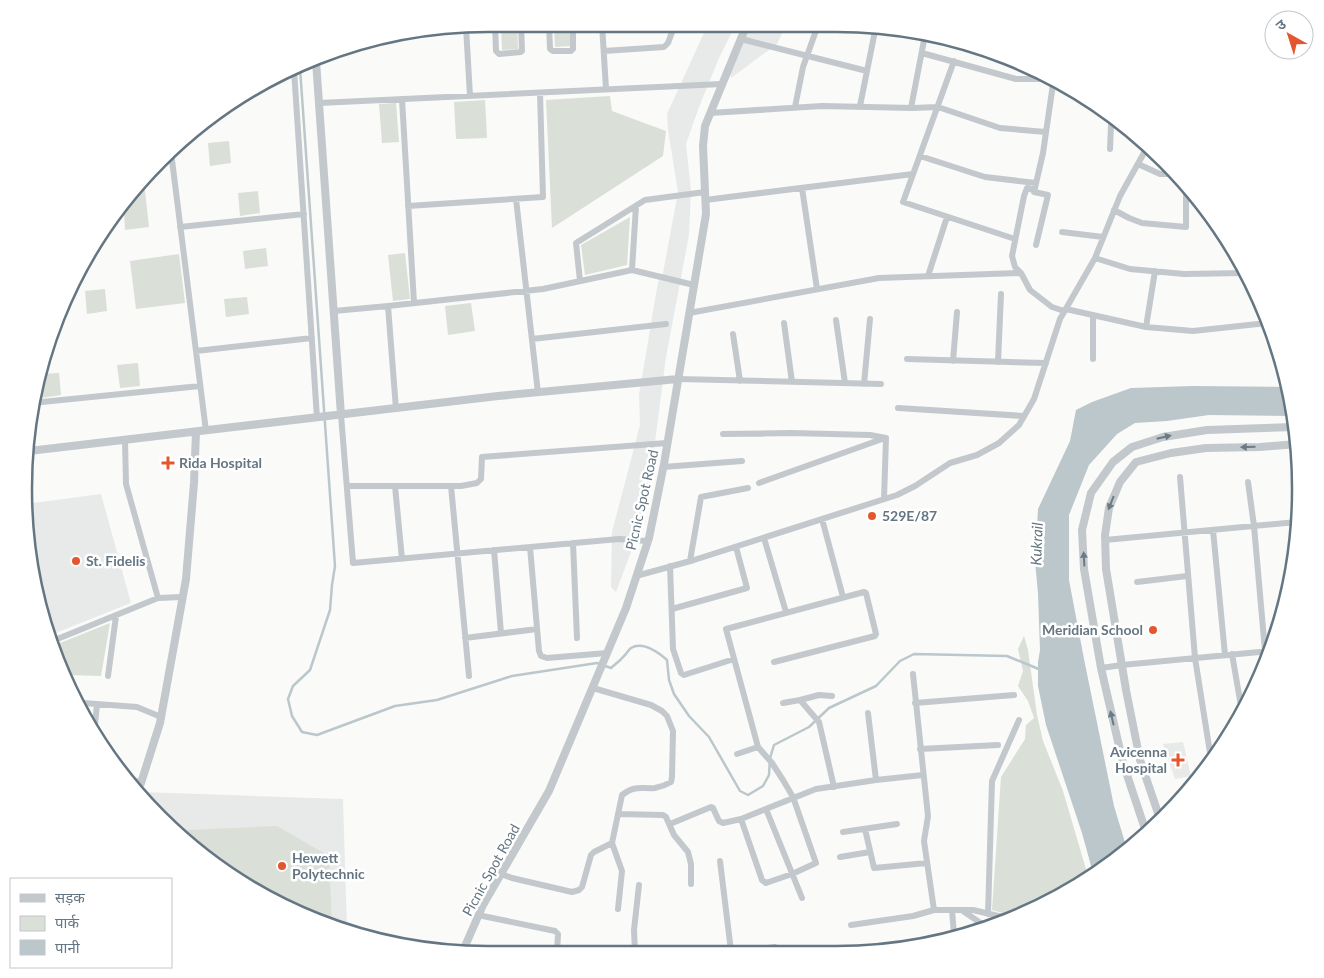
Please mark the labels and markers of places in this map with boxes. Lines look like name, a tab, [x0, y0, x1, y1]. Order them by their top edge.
place label: Rida Hospital	[179, 454, 262, 471]
marker: Rida Hospital	[161, 456, 175, 470]
place label: 529E/87	[882, 507, 937, 524]
marker: 529E/87	[866, 510, 878, 522]
place label: St. Fidelis	[86, 552, 145, 569]
marker: St. Fidelis	[70, 555, 82, 567]
place label: Meridian School	[1042, 621, 1143, 638]
marker: Meridian School	[1147, 624, 1159, 636]
place label: Avicenna Hospital	[1109, 743, 1167, 776]
marker: Avicenna Hospital	[1171, 753, 1185, 767]
place label: Hewett Polytechnic	[292, 849, 365, 882]
marker: Hewett Polytechnic	[276, 860, 288, 872]

